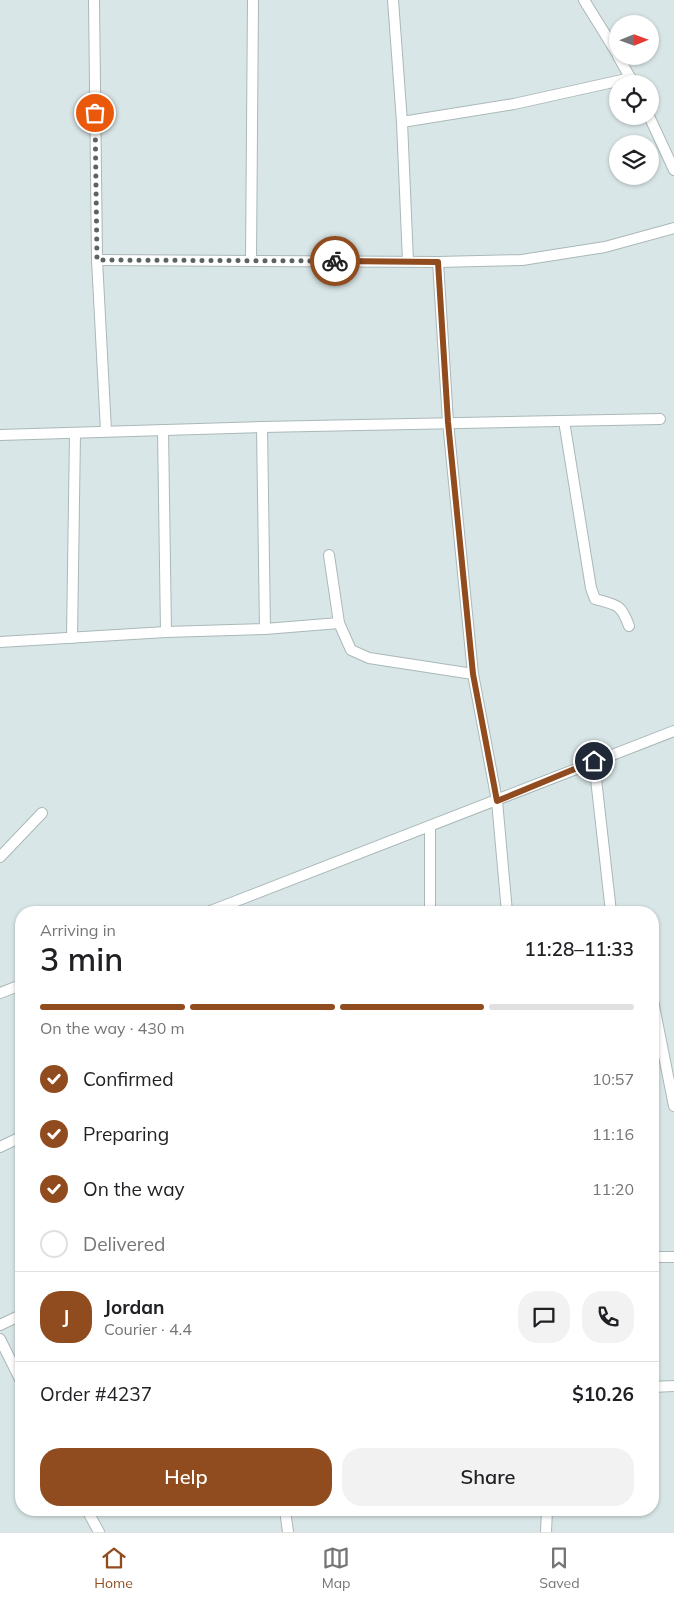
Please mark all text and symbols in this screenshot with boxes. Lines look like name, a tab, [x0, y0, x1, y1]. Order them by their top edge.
north arrow	[609, 15, 659, 65]
map controls	[609, 15, 659, 185]
button: locate	[609, 75, 659, 125]
pin	[74, 92, 116, 134]
icon: bag	[81, 99, 109, 127]
button: layers	[609, 135, 659, 185]
courier	[310, 236, 360, 286]
icon: bike	[321, 247, 349, 275]
pin	[573, 740, 615, 782]
icon: home	[580, 747, 608, 775]
text: Arriving in	[40, 920, 116, 940]
text: 11:28–11:33	[524, 937, 634, 961]
text: 3 min	[40, 939, 123, 979]
text: On the way · 430 m	[40, 1018, 185, 1038]
icon: check	[40, 1065, 68, 1093]
text: Confirmed	[83, 1067, 174, 1091]
text: 10:57	[592, 1069, 634, 1089]
icon: check	[40, 1120, 68, 1148]
text: Preparing	[83, 1122, 169, 1146]
text: 11:16	[592, 1124, 634, 1144]
icon: check	[40, 1175, 68, 1203]
text: On the way	[83, 1177, 185, 1201]
text: 11:20	[592, 1179, 634, 1199]
text: Delivered	[83, 1232, 165, 1256]
button: chat	[518, 1291, 570, 1343]
button: phone	[582, 1291, 634, 1343]
text: Jordan	[104, 1295, 164, 1319]
text: J	[63, 1305, 69, 1329]
text: Courier · 4.4	[104, 1319, 192, 1339]
text: Order #4237	[40, 1382, 152, 1406]
text: $10.26	[572, 1382, 634, 1406]
button: Help	[40, 1448, 332, 1506]
button: Share	[342, 1448, 634, 1506]
tab: Home	[94, 1544, 133, 1592]
tab: Map	[322, 1544, 351, 1592]
tab: Saved	[539, 1544, 580, 1592]

